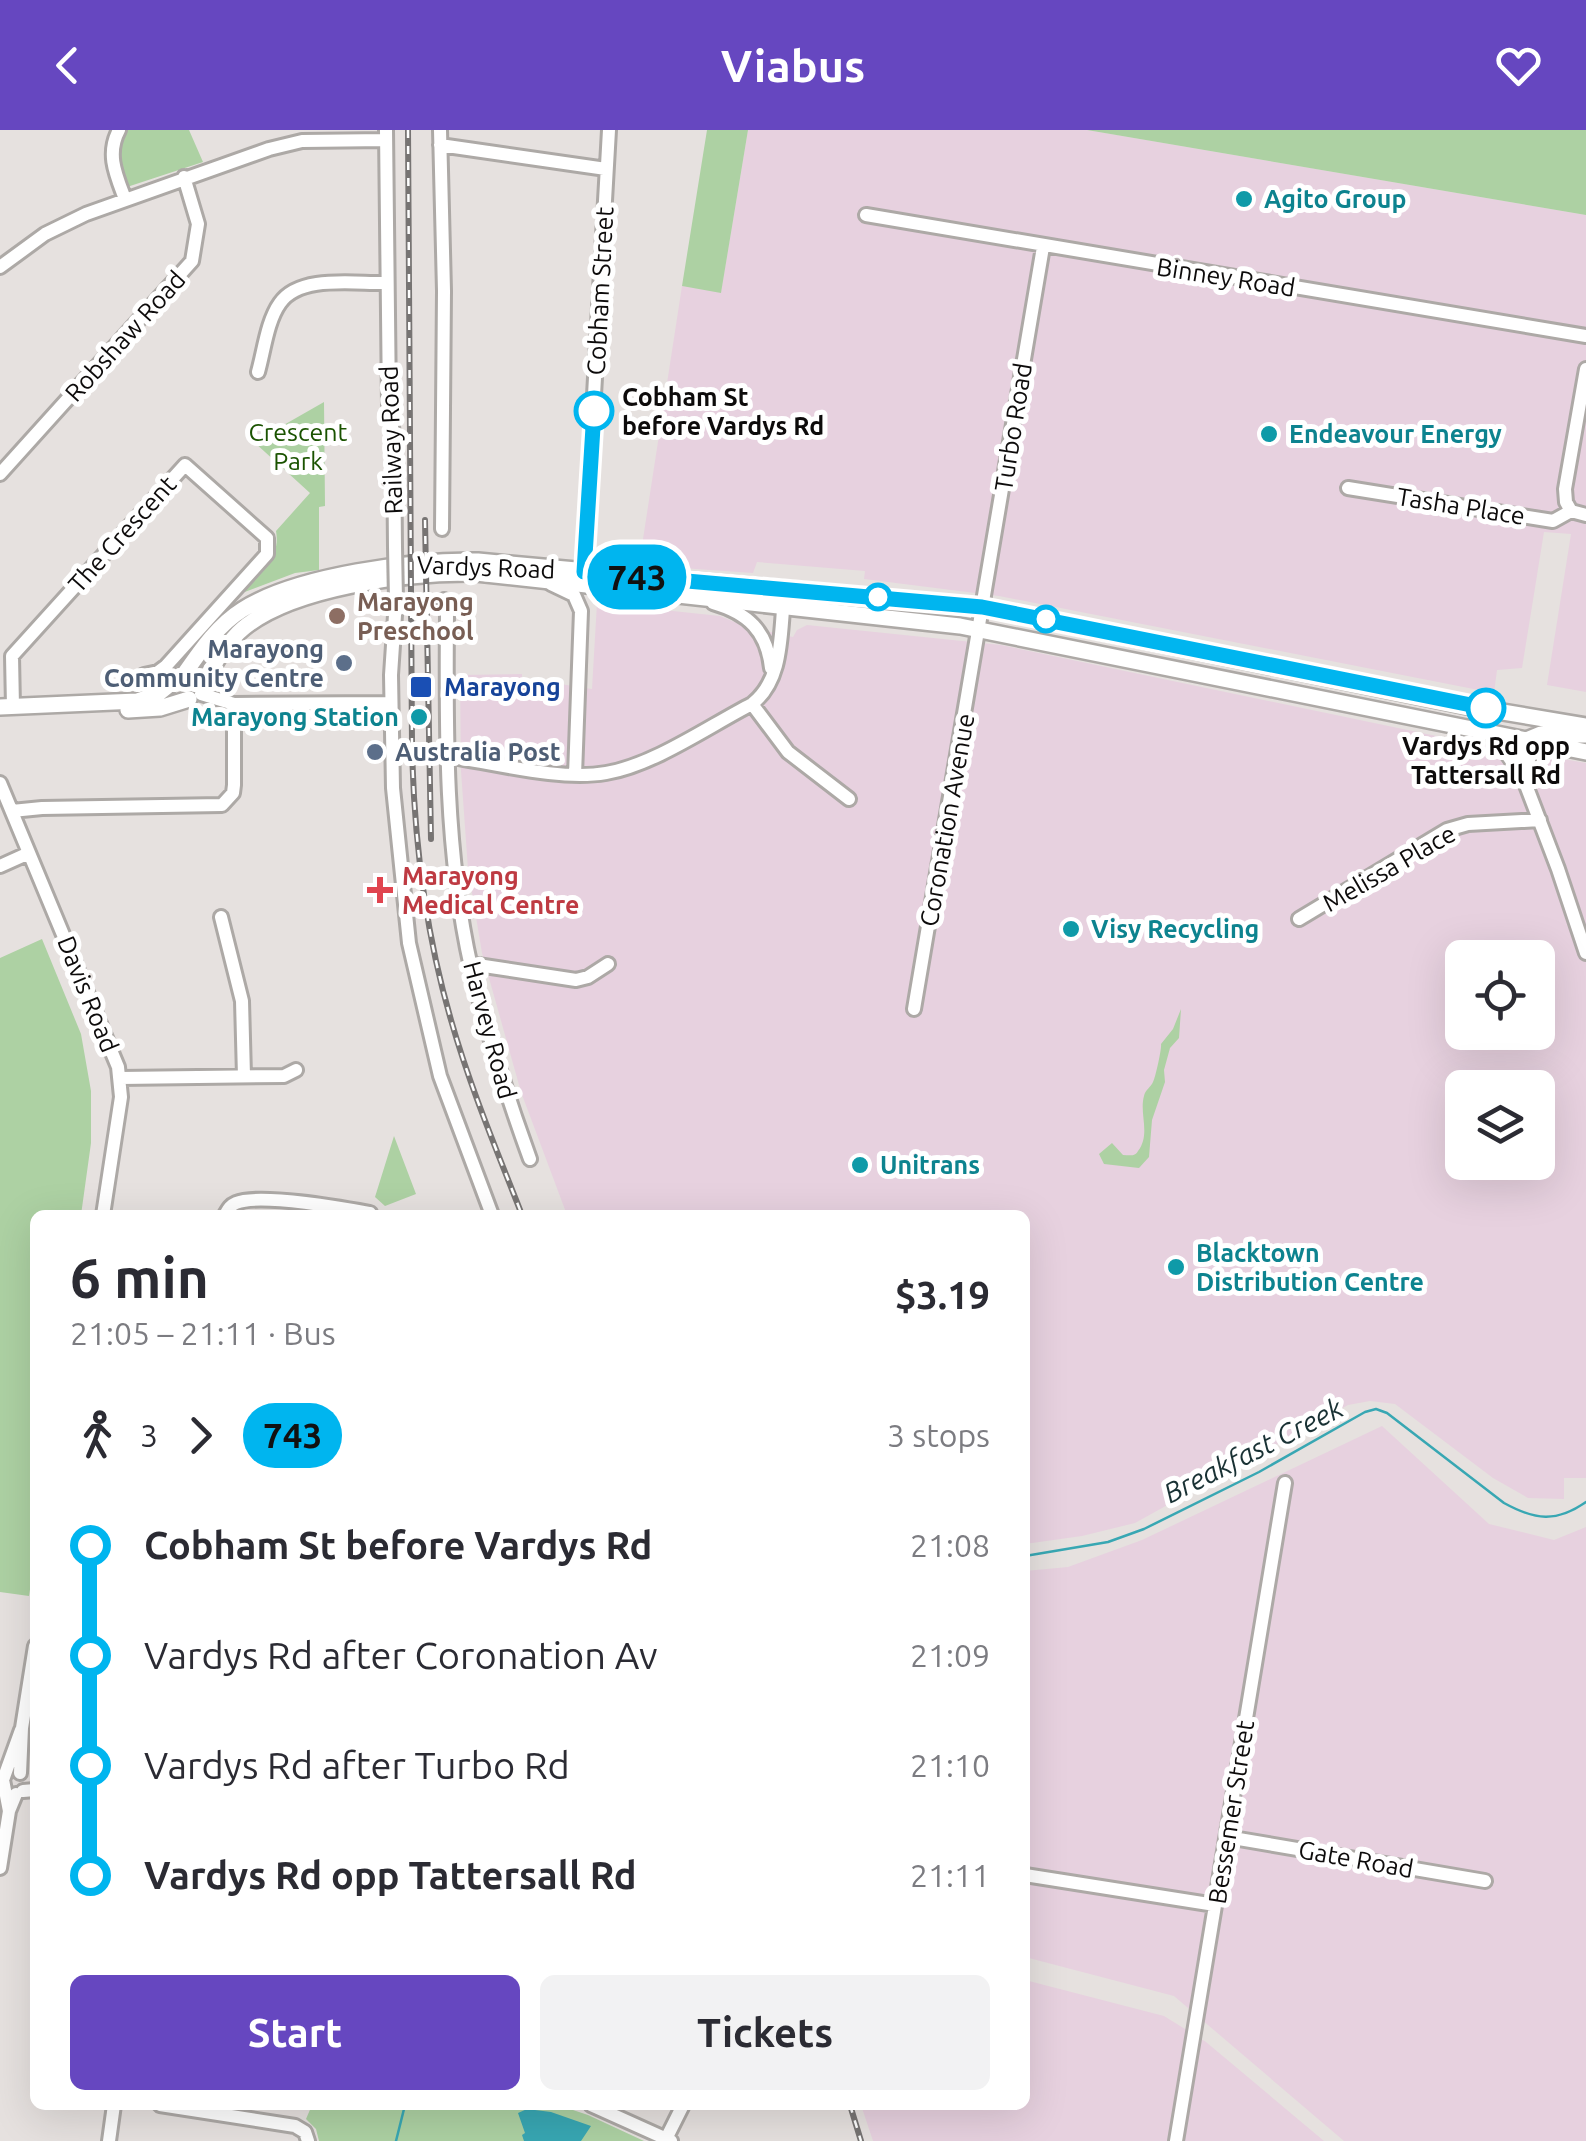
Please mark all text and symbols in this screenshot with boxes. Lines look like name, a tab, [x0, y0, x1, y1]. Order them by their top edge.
icon: back	[40, 38, 95, 93]
icon: heart	[1491, 38, 1546, 93]
text: Viabus	[721, 40, 865, 91]
place label: Agito Group	[1264, 185, 1406, 213]
marker: Agito Group	[1233, 188, 1255, 210]
street label: Cobham Street	[582, 206, 618, 376]
street label: Binney Road	[1155, 252, 1297, 302]
street label: Robshaw Road	[59, 265, 191, 407]
street label: Turbo Road	[989, 361, 1037, 493]
street label: Railway Road	[374, 365, 408, 515]
place label: Cobham St before Vardys Rd	[622, 383, 824, 440]
marker: Cobham St before Vardys Rd	[575, 392, 613, 430]
park label: Crescent Park	[249, 418, 348, 475]
place label: Endeavour Energy	[1289, 420, 1502, 448]
marker: Endeavour Energy	[1258, 423, 1280, 445]
street label: The Crescent	[63, 470, 182, 598]
street label: Tasha Place	[1395, 482, 1527, 530]
line badge: 743	[580, 544, 694, 610]
street label: Vardys Road	[416, 551, 556, 583]
text: 743	[607, 557, 667, 597]
unlabelled marker	[865, 584, 891, 610]
place label: Marayong Preschool	[357, 588, 474, 645]
marker: Marayong Preschool	[326, 605, 348, 627]
unlabelled marker	[1033, 606, 1059, 632]
place label: Marayong Community Centre	[104, 635, 324, 692]
marker: Marayong Community Centre	[333, 652, 355, 674]
place label: Marayong	[444, 673, 561, 701]
marker: Marayong	[408, 674, 434, 700]
marker: Vardys Rd opp Tattersall Rd	[1467, 689, 1505, 727]
place label: Marayong Station	[191, 703, 399, 731]
marker: Marayong Station	[408, 706, 430, 728]
street label: Coronation Avenue	[914, 711, 980, 929]
place label: Vardys Rd opp Tattersall Rd	[1402, 732, 1570, 789]
place label: Australia Post	[395, 738, 561, 766]
marker: Australia Post	[364, 741, 386, 763]
street label: Melissa Place	[1318, 819, 1460, 917]
place label: Marayong Medical Centre	[402, 862, 579, 919]
marker: Marayong Medical Centre	[367, 877, 393, 903]
place label: Visy Recycling	[1091, 915, 1259, 943]
marker: Visy Recycling	[1060, 918, 1082, 940]
street label: Davis Road	[52, 932, 124, 1056]
map controls	[1445, 940, 1555, 1180]
button: locate	[1445, 940, 1555, 1050]
street label: Harvey Road	[458, 958, 522, 1102]
button: layers	[1445, 1070, 1555, 1180]
place label: Unitrans	[880, 1151, 980, 1179]
marker: Unitrans	[849, 1154, 871, 1176]
place label: Blacktown Distribution Centre	[1196, 1239, 1424, 1296]
text: 6 min	[70, 1247, 209, 1308]
marker: Blacktown Distribution Centre	[1165, 1256, 1187, 1278]
text: $3.19	[895, 1274, 990, 1316]
text: 21:05 – 21:11 · Bus	[70, 1315, 336, 1351]
water label: Breakfast Creek	[1158, 1391, 1348, 1509]
icon: walk	[70, 1408, 125, 1463]
icon: forward	[173, 1408, 228, 1463]
text: 743	[263, 1415, 322, 1455]
text: 3	[140, 1417, 158, 1453]
text: 3 stops	[887, 1417, 990, 1453]
text: Cobham St before Vardys Rd	[144, 1524, 652, 1566]
text: 21:08	[910, 1527, 990, 1563]
text: Vardys Rd after Coronation Av	[144, 1634, 657, 1676]
text: 21:09	[910, 1637, 990, 1673]
street label: Bessemer Street	[1203, 1718, 1259, 1906]
text: Vardys Rd after Turbo Rd	[144, 1744, 570, 1786]
text: 21:10	[910, 1747, 990, 1783]
street label: Gate Road	[1296, 1835, 1416, 1883]
text: Vardys Rd opp Tattersall Rd	[144, 1854, 637, 1896]
text: 21:11	[910, 1857, 990, 1893]
button: Start	[70, 1975, 520, 2090]
button: Tickets	[540, 1975, 990, 2090]

